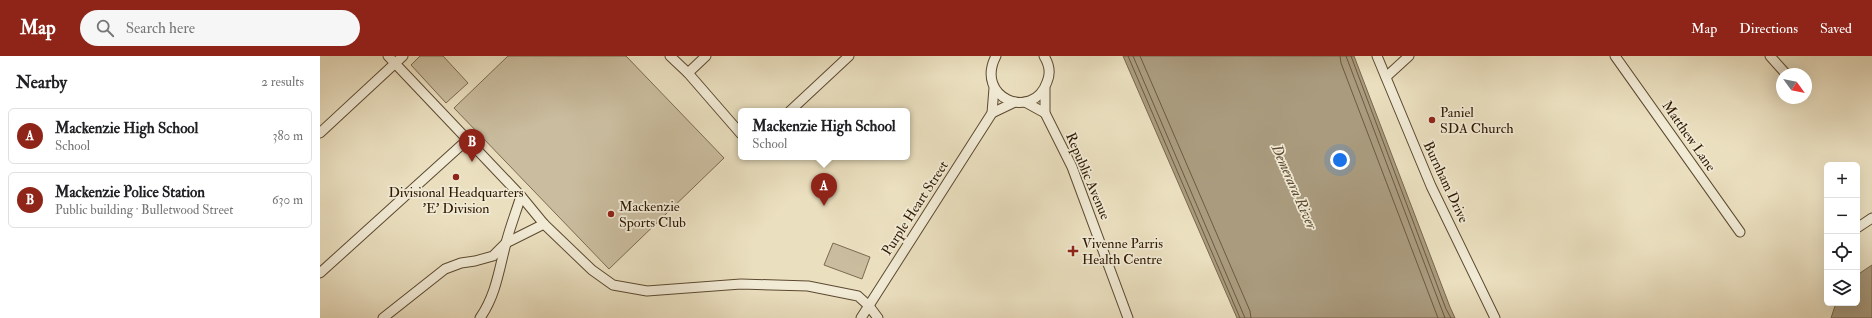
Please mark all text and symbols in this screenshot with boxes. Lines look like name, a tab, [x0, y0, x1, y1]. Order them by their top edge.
search box	[80, 10, 360, 46]
text: Map	[20, 16, 56, 40]
icon: search	[94, 17, 116, 39]
text: Search here	[126, 19, 195, 38]
text: Map	[1691, 20, 1717, 37]
text: Directions	[1739, 20, 1798, 37]
text: Saved	[1820, 20, 1852, 37]
north arrow	[1776, 68, 1812, 104]
text: Nearby	[16, 72, 67, 93]
text: 2 results	[261, 74, 304, 90]
street label: Matthew Lane	[1659, 98, 1720, 175]
place label: Paniel SDA Church	[1440, 104, 1514, 137]
popup	[738, 108, 910, 160]
marker: Paniel SDA Church	[1427, 115, 1437, 125]
text: Mackenzie High School	[752, 117, 896, 136]
text: Mackenzie High School	[55, 119, 198, 138]
text: A	[26, 128, 34, 144]
text: 380 m	[272, 128, 303, 144]
pin: B	[459, 129, 485, 162]
street label: Republic Avenue	[1061, 130, 1114, 223]
text: School	[752, 136, 787, 152]
text: School	[55, 138, 90, 154]
street label: Burnham Drive	[1420, 139, 1472, 226]
water label: Demerara River	[1266, 141, 1322, 234]
your location	[1330, 150, 1350, 170]
street label: Purple Heart Street	[878, 157, 953, 259]
map controls	[1824, 162, 1860, 306]
button: +	[1824, 162, 1860, 198]
marker: Divisional Headquarters 'E' Division	[451, 172, 461, 182]
pin: A	[811, 173, 837, 206]
text: Mackenzie Police Station	[55, 183, 205, 202]
place label: Divisional Headquarters 'E' Division	[388, 184, 524, 217]
text: B	[26, 192, 34, 208]
text: 630 m	[272, 192, 303, 208]
place label: Mackenzie Sports Club	[619, 198, 686, 232]
button: −	[1824, 198, 1860, 234]
text: Public building · Bulletwood Street	[55, 202, 234, 218]
marker: Mackenzie Sports Club	[606, 209, 616, 219]
button: locate	[1824, 234, 1860, 270]
place label: Vivenne Parris Health Centre	[1082, 235, 1163, 268]
marker: Vivenne Parris Health Centre	[1067, 245, 1079, 257]
button: layers	[1824, 270, 1860, 306]

